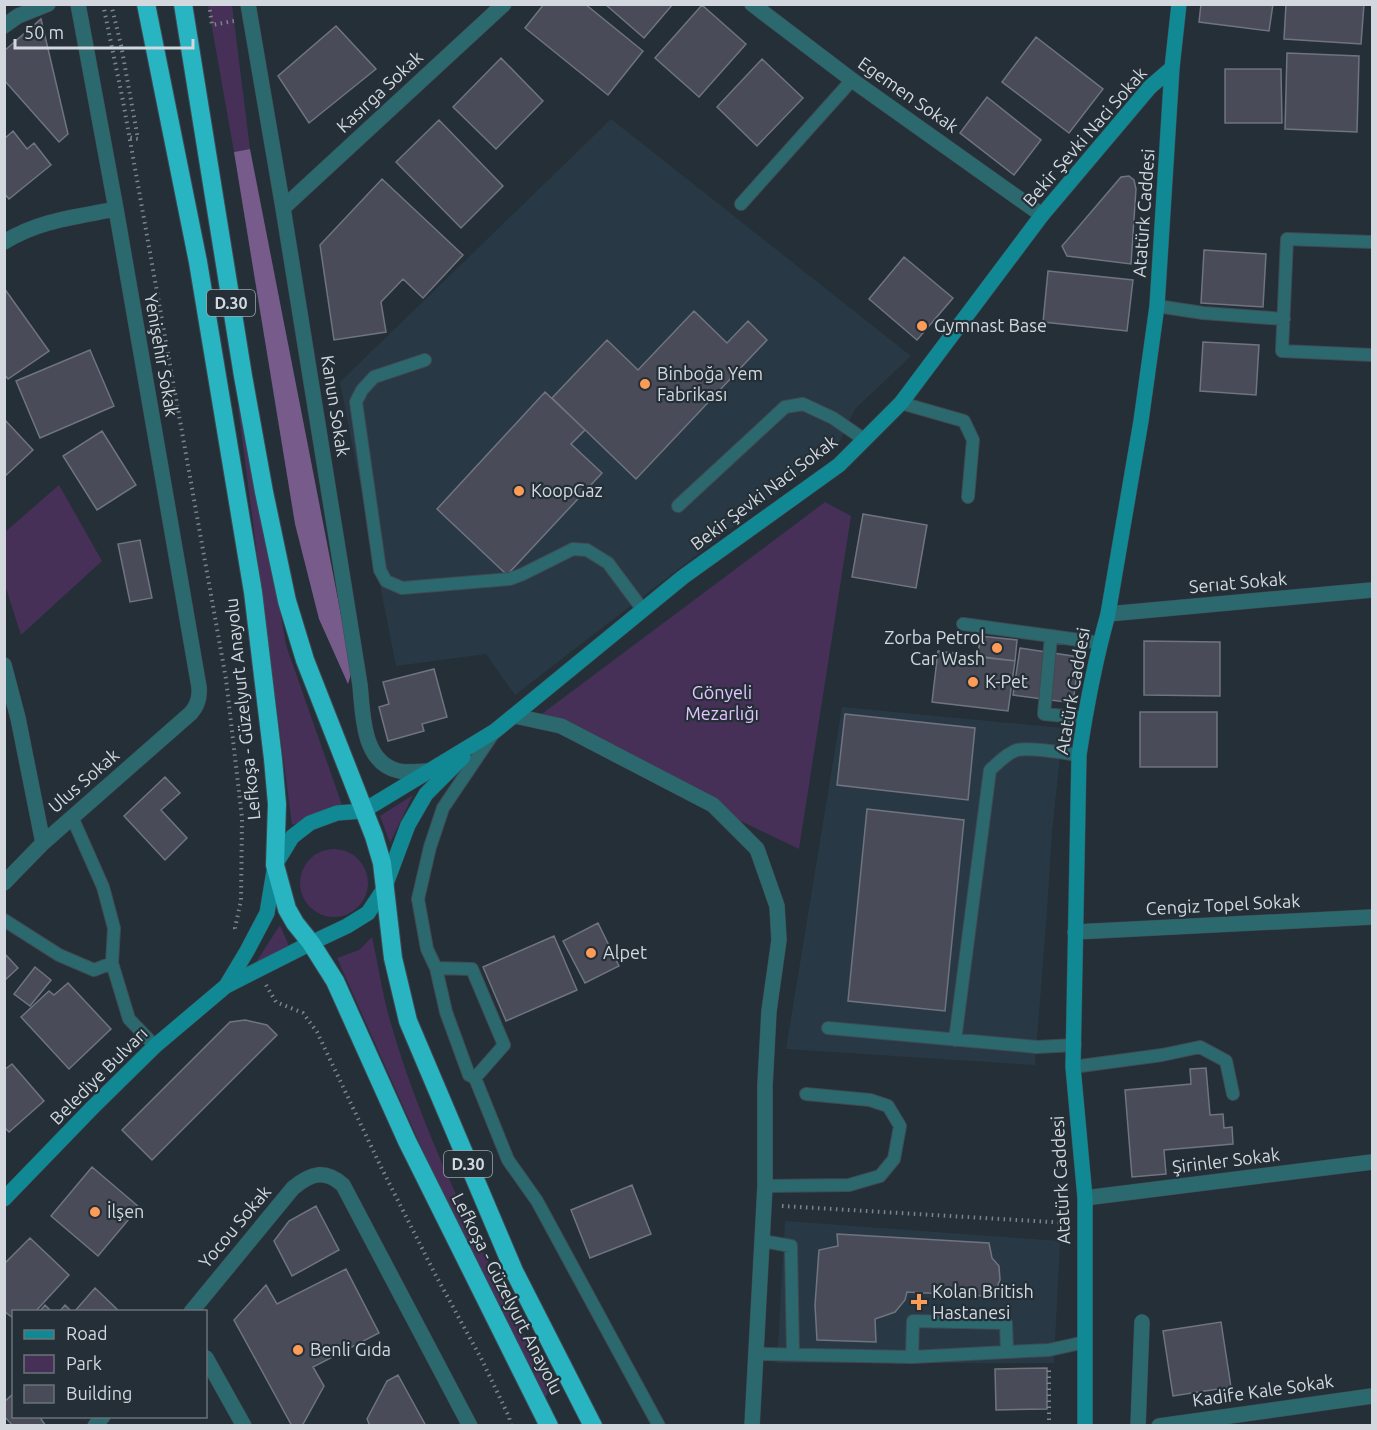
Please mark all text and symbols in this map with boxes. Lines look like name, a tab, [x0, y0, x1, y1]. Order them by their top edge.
scale bar	[15, 12, 194, 50]
text: 50 m	[24, 22, 64, 42]
street label: Kasırga Sokak	[332, 46, 426, 136]
street label: Egemen Sokak	[855, 52, 962, 136]
street label: Bekir Şevki Naci Sokak	[1018, 63, 1150, 210]
street label: Atatürk Caddesi	[1129, 148, 1157, 278]
road number: D.30	[207, 290, 255, 316]
street label: Yenişehir Sokak	[141, 292, 183, 418]
place label: Gymnast Base	[934, 315, 1047, 335]
marker: Gymnast Base	[915, 319, 929, 333]
street label: Kanun Sokak	[318, 354, 354, 458]
place label: Binboğa Yem Fabrikası	[657, 363, 763, 404]
marker: Binboğa Yem Fabrikası	[638, 377, 652, 391]
street label: Bekir Şevki Naci Sokak	[686, 431, 840, 554]
place label: KoopGaz	[531, 480, 603, 500]
marker: KoopGaz	[512, 484, 526, 498]
street label: Serıat Sokak	[1188, 568, 1288, 596]
street label: Lefkoşa - Güzelyurt Anayolu	[220, 597, 264, 821]
street label: Atatürk Caddesi	[1051, 626, 1093, 756]
place label: Zorba Petrol Car Wash	[884, 627, 985, 668]
marker: Zorba Petrol Car Wash	[990, 641, 1004, 655]
place label: K-Pet	[985, 671, 1028, 691]
marker: K-Pet	[966, 675, 980, 689]
park label: Gönyeli Mezarlığı	[685, 682, 759, 723]
street label: Ulus Sokak	[44, 744, 123, 816]
street label: Cengiz Topel Sokak	[1145, 890, 1301, 918]
place label: Alpet	[603, 942, 647, 962]
marker: Alpet	[584, 946, 598, 960]
street label: Belediye Bulvarı	[46, 1023, 151, 1128]
street label: Atatürk Caddesi	[1047, 1115, 1073, 1245]
street label: Şirinler Sokak	[1171, 1143, 1281, 1177]
road number: D.30	[444, 1151, 492, 1177]
street label: Yocou Sokak	[194, 1181, 274, 1271]
street label: Lefkoşa - Güzelyurt Anayolu	[448, 1190, 567, 1397]
place label: İlşen	[107, 1201, 144, 1221]
marker: İlşen	[88, 1205, 102, 1219]
place label: Kolan British Hastanesi	[932, 1281, 1034, 1322]
marker: Kolan British Hastanesi	[910, 1293, 928, 1311]
legend	[12, 1310, 207, 1418]
text: Road	[66, 1323, 108, 1343]
place label: Benli Gıda	[310, 1339, 391, 1359]
marker: Benli Gıda	[291, 1343, 305, 1357]
text: Park	[66, 1353, 102, 1373]
street label: Kadife Kale Sokak	[1191, 1370, 1335, 1410]
text: Building	[66, 1383, 132, 1403]

